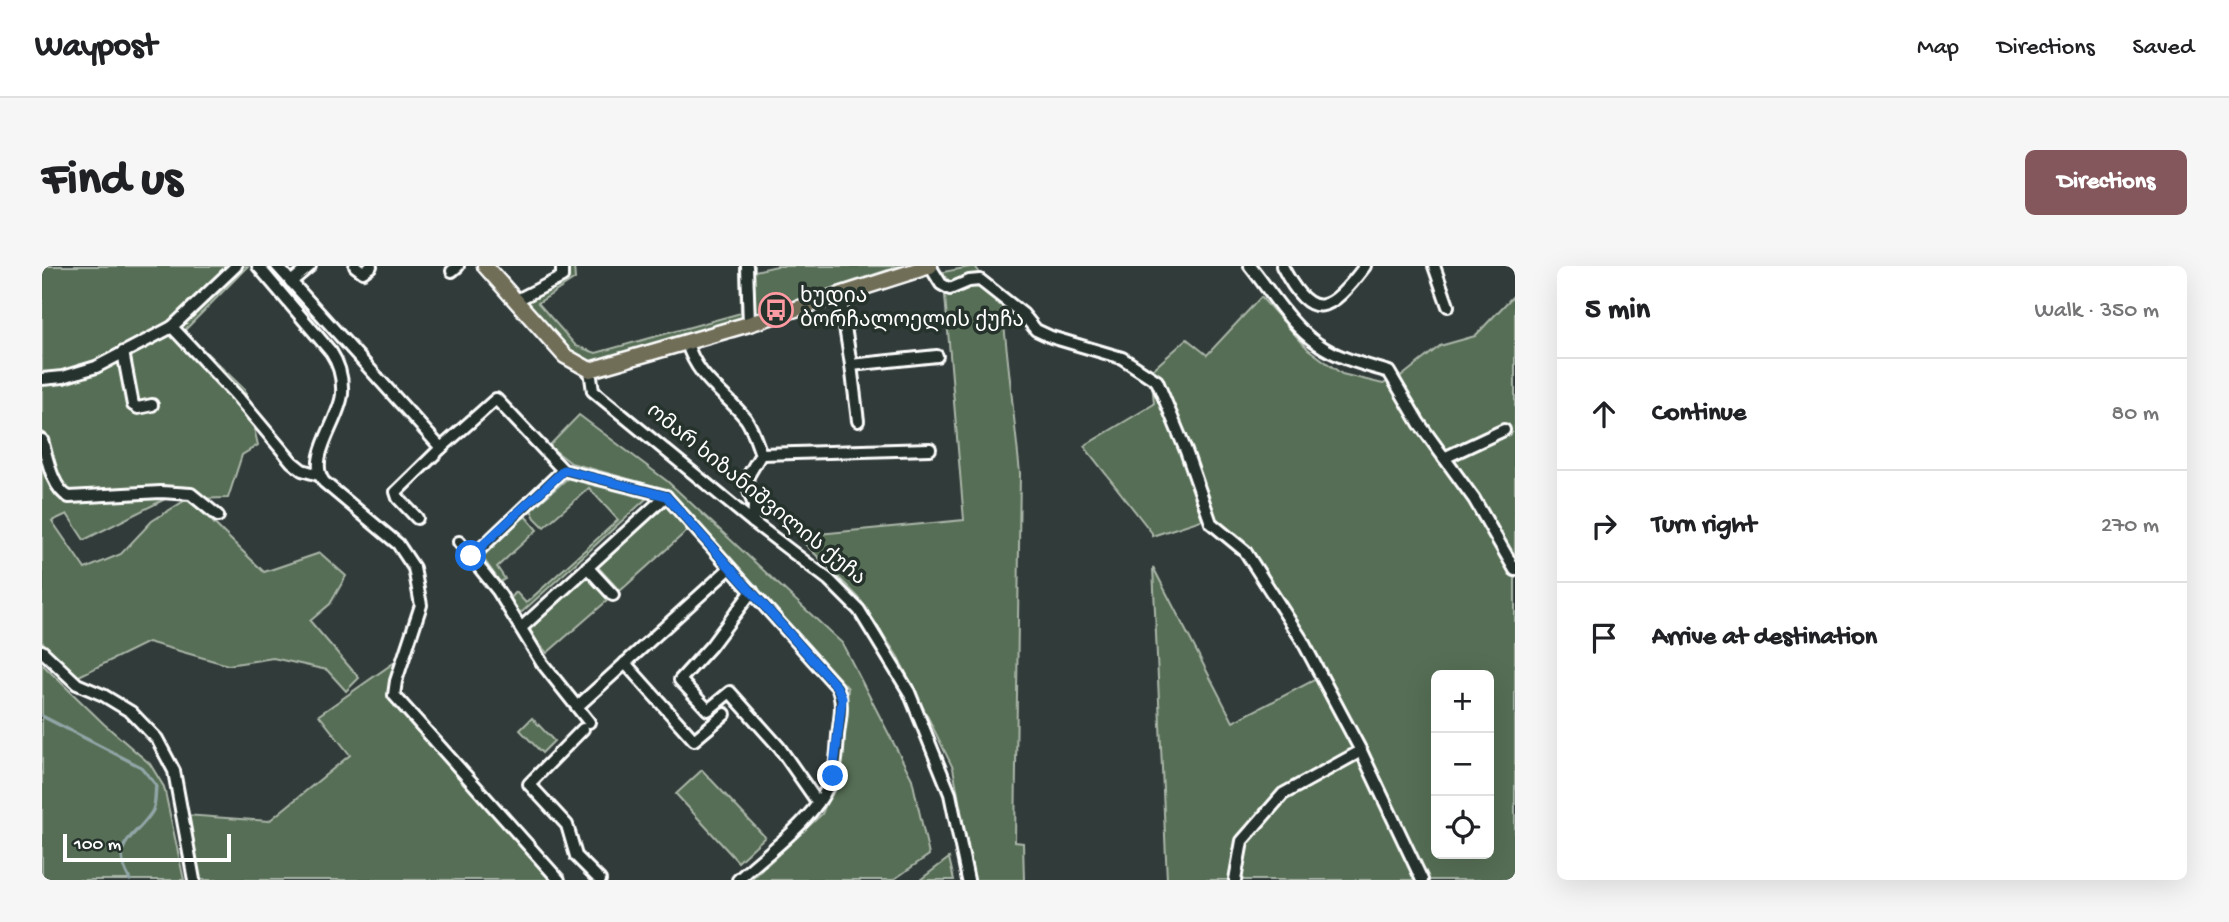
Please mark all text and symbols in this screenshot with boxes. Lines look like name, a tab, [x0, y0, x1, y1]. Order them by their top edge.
text: Waypost	[35, 29, 157, 67]
text: Map	[1917, 34, 1959, 63]
text: Directions	[1997, 34, 2095, 63]
text: Saved	[2133, 34, 2194, 63]
button: Directions	[2025, 150, 2187, 215]
text: Find us	[42, 153, 182, 211]
place label: ხუდია ბორჩალოელის ქუჩა	[800, 285, 1024, 335]
bus stop icon: ხუდია ბორჩალოელის ქუჩა	[757, 291, 795, 329]
text: 5 min	[1585, 294, 1650, 329]
text: Walk · 350 m	[2034, 298, 2159, 325]
icon: ahead	[1585, 395, 1623, 433]
street label: ომარ ხიზანიშვილის ქუჩა	[640, 399, 870, 592]
text: Continue	[1652, 399, 1746, 430]
text: 80 m	[2112, 401, 2159, 428]
icon: right	[1585, 507, 1623, 545]
text: Turn right	[1652, 511, 1756, 542]
text: 270 m	[2101, 513, 2159, 540]
route start	[455, 540, 486, 571]
icon: arrive	[1585, 619, 1623, 657]
text: Arrive at destination	[1652, 623, 1877, 654]
map controls	[1431, 670, 1494, 859]
button: +	[1431, 670, 1494, 733]
button: −	[1431, 733, 1494, 796]
route end	[817, 760, 848, 791]
button: locate	[1431, 796, 1494, 859]
scale bar	[63, 831, 231, 863]
text: 100 m	[74, 834, 121, 857]

